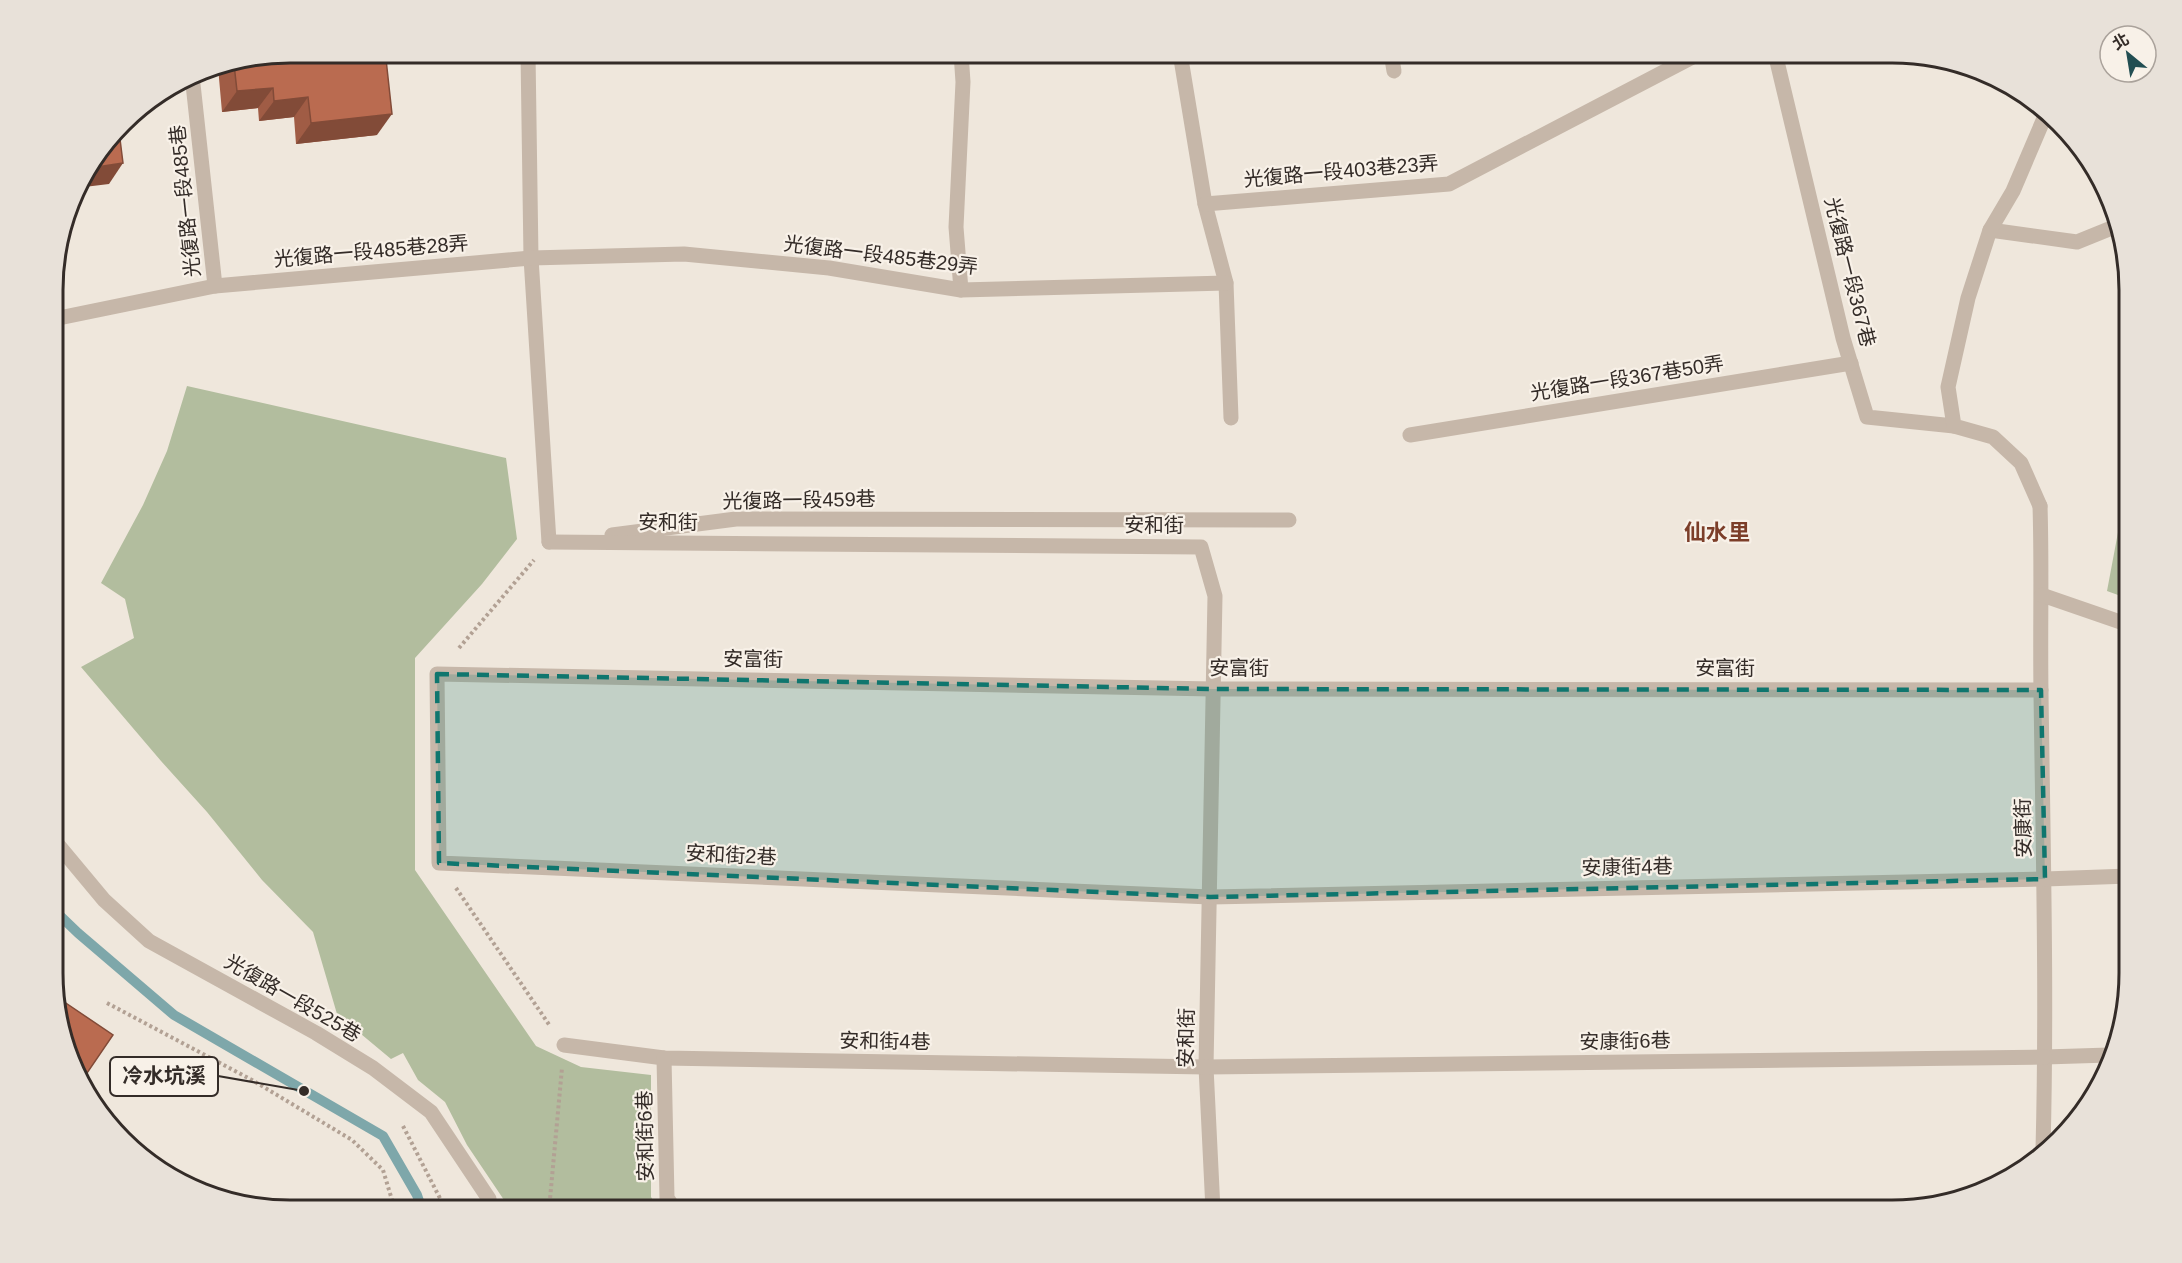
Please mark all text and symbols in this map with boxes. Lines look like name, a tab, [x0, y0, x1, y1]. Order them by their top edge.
north arrow	[2098, 24, 2158, 84]
text: 北	[2110, 30, 2132, 53]
street label: 光復路一段485巷	[166, 124, 204, 278]
street label: 光復路一段403巷23弄	[1243, 152, 1439, 190]
street label: 光復路一段367巷	[1821, 195, 1879, 349]
street label: 光復路一段485巷28弄	[273, 232, 469, 270]
street label: 光復路一段485巷29弄	[783, 232, 979, 278]
street label: 光復路一段367巷50弄	[1529, 352, 1725, 404]
street label: 光復路一段459巷	[722, 488, 876, 512]
street label: 安和街	[638, 511, 698, 533]
street label: 安和街	[1124, 514, 1184, 536]
district label: 仙水里	[1684, 520, 1750, 545]
street label: 安富街	[723, 647, 783, 671]
street label: 安富街	[1209, 657, 1269, 679]
street label: 安富街	[1695, 657, 1755, 679]
street label: 安康街	[2011, 798, 2035, 858]
street label: 安和街2巷	[685, 842, 777, 868]
street label: 安康街4巷	[1581, 855, 1673, 879]
street label: 光復路一段525巷	[221, 950, 365, 1046]
street label: 安和街	[1174, 1008, 1198, 1068]
street label: 安和街4巷	[839, 1029, 931, 1053]
street label: 安康街6巷	[1579, 1029, 1671, 1053]
callout: 冷水坑溪	[110, 1057, 218, 1096]
text: 冷水坑溪	[122, 1064, 206, 1087]
street label: 安和街6巷	[633, 1090, 657, 1182]

